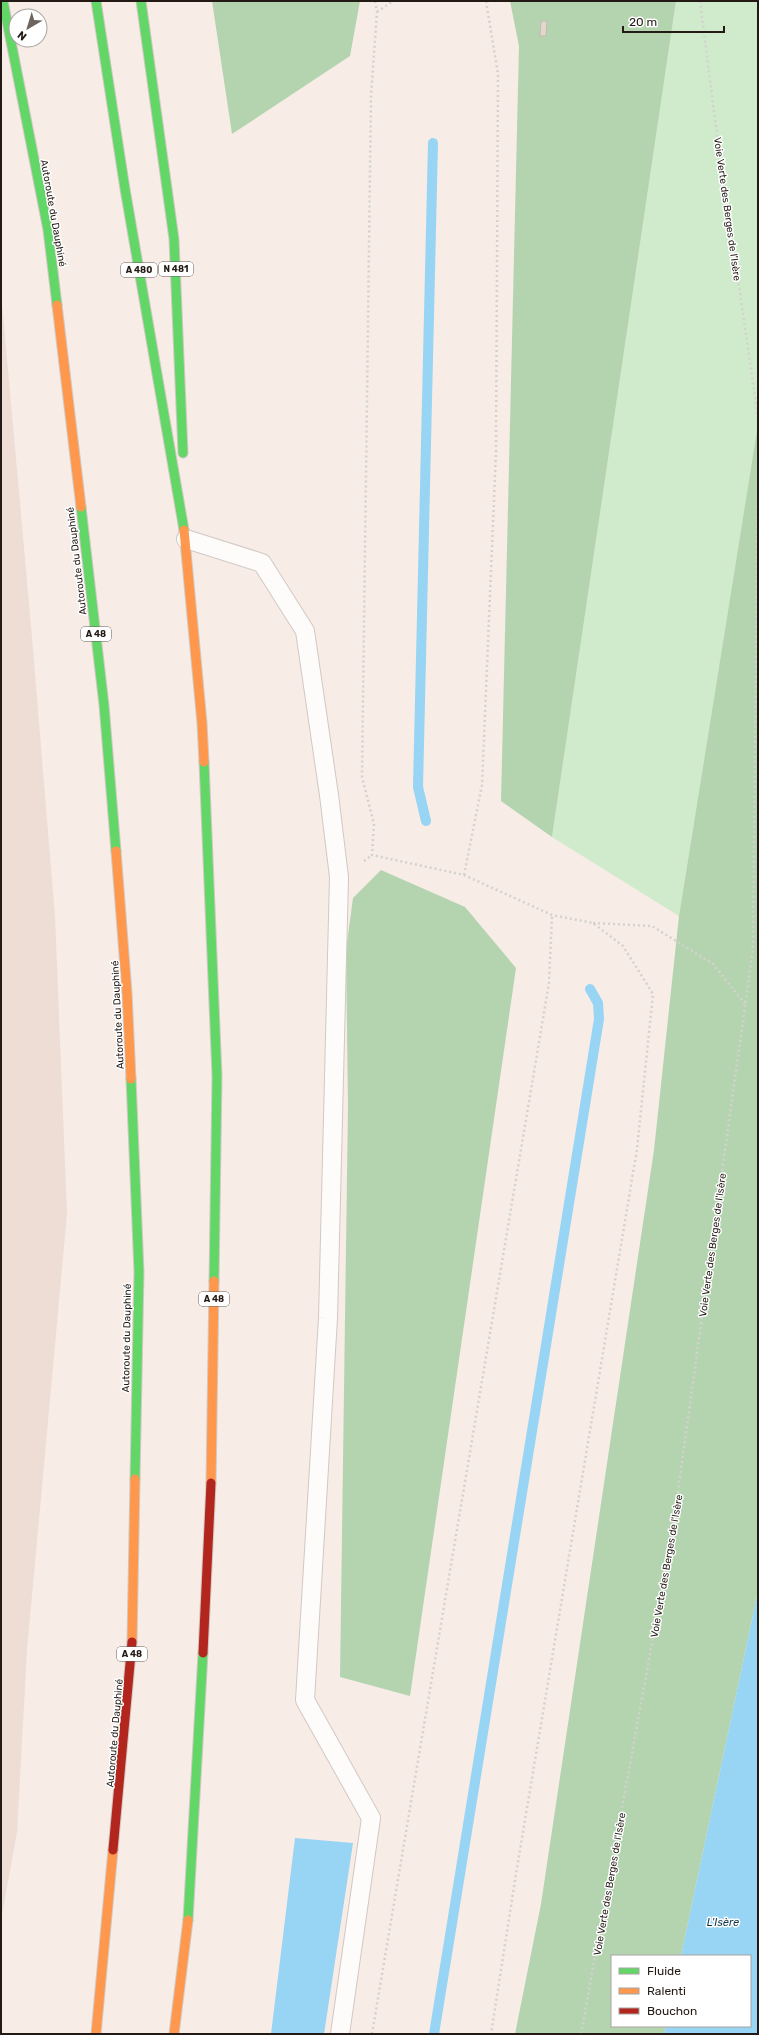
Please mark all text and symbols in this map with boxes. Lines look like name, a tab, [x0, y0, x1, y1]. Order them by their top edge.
north arrow	[8, 8, 48, 48]
scale bar	[623, 8, 724, 34]
text: 20 m	[629, 15, 657, 29]
text: N	[15, 28, 29, 43]
street label: Voie Verte des Berges de l'Isère	[711, 137, 743, 282]
street label: Autoroute du Dauphiné	[38, 159, 68, 268]
road number: N 481	[159, 262, 193, 276]
road number: A 480	[121, 263, 157, 277]
street label: Autoroute du Dauphiné	[64, 506, 90, 616]
road number: A 48	[81, 627, 111, 641]
street label: Autoroute du Dauphiné	[109, 960, 127, 1070]
street label: Voie Verte des Berges de l'Isère	[697, 1172, 729, 1318]
street label: Autoroute du Dauphiné	[120, 1283, 134, 1392]
road number: A 48	[199, 1292, 229, 1306]
street label: Voie Verte des Berges de l'Isère	[648, 1493, 686, 1639]
road number: A 48	[117, 1647, 147, 1661]
street label: Autoroute du Dauphiné	[104, 1678, 126, 1788]
street label: Voie Verte des Berges de l'Isère	[591, 1811, 629, 1957]
water label: L'Isère	[707, 1916, 739, 1929]
legend	[611, 1955, 751, 2027]
text: Fluide	[647, 1964, 681, 1978]
text: Ralenti	[647, 1984, 686, 1998]
text: Bouchon	[647, 2004, 697, 2018]

